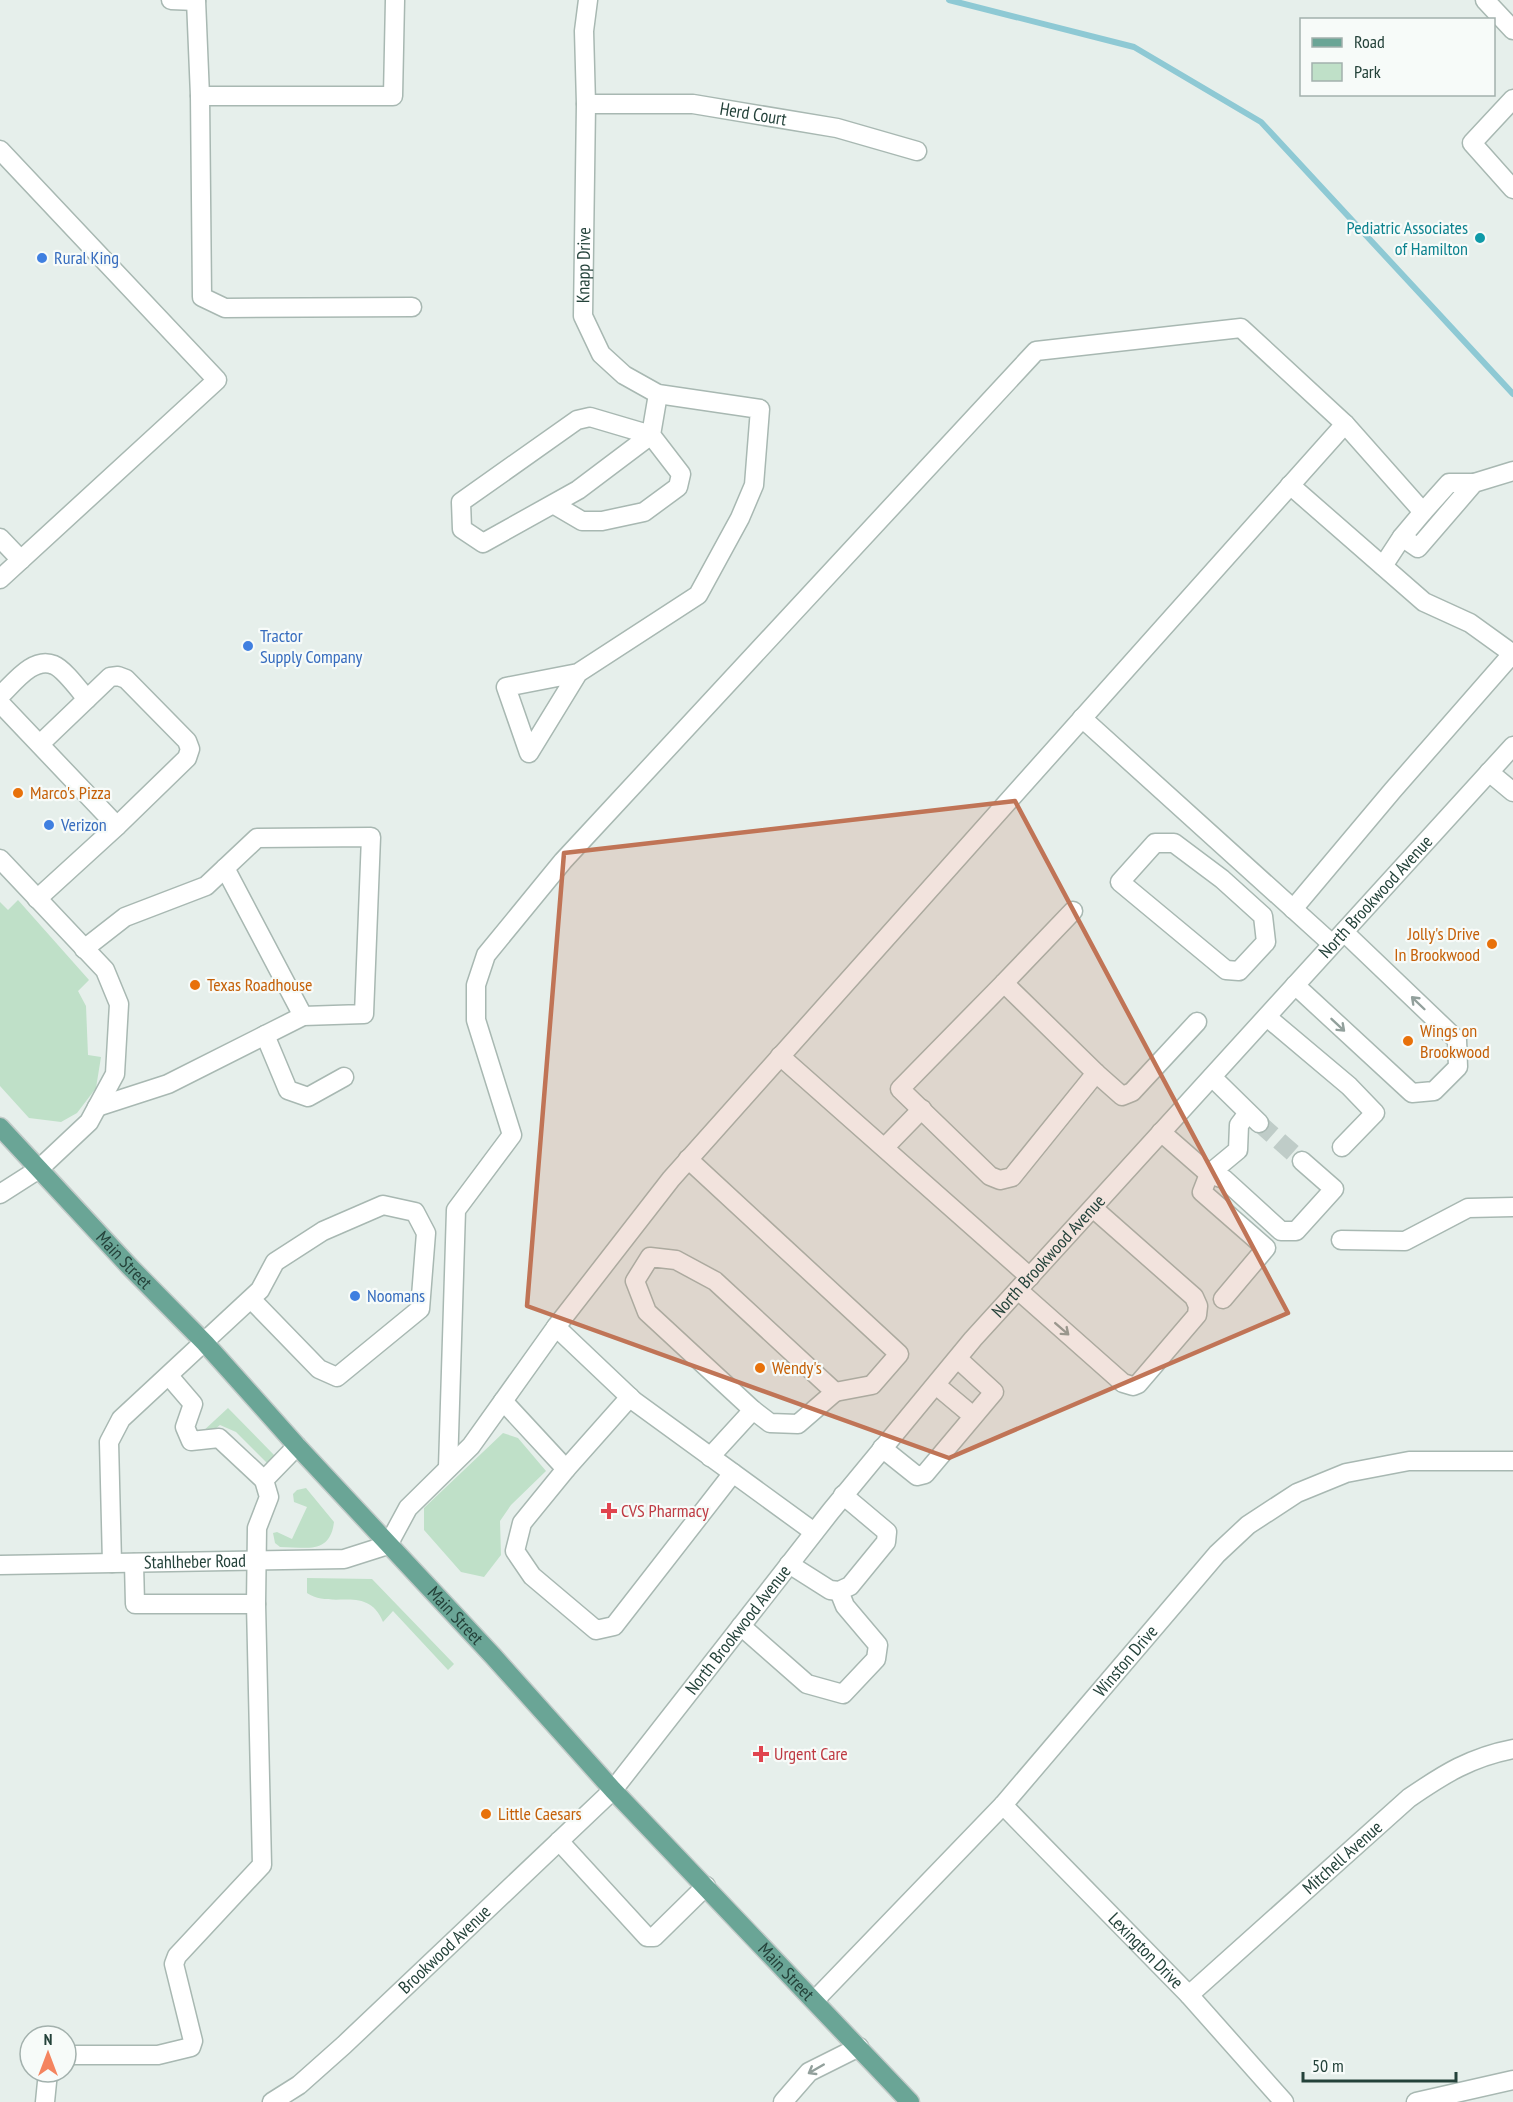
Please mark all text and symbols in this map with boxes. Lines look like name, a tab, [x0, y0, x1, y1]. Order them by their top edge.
legend	[1300, 18, 1495, 96]
text: Road	[1354, 30, 1385, 53]
text: Park	[1354, 60, 1381, 83]
street label: Herd Court	[718, 97, 788, 130]
place label: Pediatric Associates of Hamilton	[1347, 216, 1468, 260]
street label: Knapp Drive	[571, 227, 595, 303]
marker: Pediatric Associates of Hamilton	[1473, 231, 1487, 245]
place label: Rural King	[54, 246, 119, 269]
marker: Rural King	[35, 251, 49, 265]
place label: Tractor Supply Company	[260, 624, 363, 668]
marker: Tractor Supply Company	[241, 639, 255, 653]
place label: Marco's Pizza	[30, 781, 111, 804]
marker: Marco's Pizza	[11, 786, 25, 800]
place label: Verizon	[60, 813, 107, 836]
marker: Verizon	[42, 818, 56, 832]
street label: North Brookwood Avenue	[1314, 830, 1437, 963]
place label: Jolly's Drive In Brookwood	[1394, 922, 1480, 966]
marker: Jolly's Drive In Brookwood	[1485, 937, 1499, 951]
place label: Texas Roadhouse	[207, 973, 313, 996]
marker: Texas Roadhouse	[188, 978, 202, 992]
one-way arrow	[1410, 995, 1425, 1010]
one-way arrow	[1331, 1018, 1346, 1032]
place label: Wings on Brookwood	[1420, 1019, 1490, 1063]
marker: Wings on Brookwood	[1401, 1034, 1415, 1048]
street label: North Brookwood Avenue	[986, 1190, 1110, 1322]
street label: Main Street	[91, 1226, 157, 1294]
place label: Noomans	[367, 1284, 425, 1307]
marker: Noomans	[348, 1289, 362, 1303]
one-way arrow	[1054, 1322, 1069, 1336]
place label: Wendy's	[772, 1356, 822, 1379]
marker: Wendy's	[753, 1361, 767, 1375]
place label: CVS Pharmacy	[621, 1499, 709, 1522]
marker: CVS Pharmacy	[602, 1504, 616, 1518]
street label: Stahlheber Road	[144, 1549, 246, 1573]
street label: North Brookwood Avenue	[680, 1560, 796, 1699]
street label: Main Street	[423, 1581, 489, 1649]
street label: Winston Drive	[1088, 1620, 1162, 1701]
place label: Urgent Care	[774, 1742, 848, 1765]
marker: Urgent Care	[752, 1745, 770, 1763]
place label: Little Caesars	[498, 1802, 582, 1825]
marker: Little Caesars	[479, 1807, 493, 1821]
street label: Mitchell Avenue	[1297, 1816, 1387, 1899]
street label: Brookwood Avenue	[393, 1900, 495, 1998]
street label: Lexington Drive	[1104, 1907, 1189, 1993]
street label: Main Street	[753, 1938, 819, 2005]
north arrow	[18, 2024, 78, 2084]
text: N	[44, 2029, 52, 2049]
scale bar	[1303, 2045, 1456, 2083]
text: 50 m	[1312, 2054, 1344, 2077]
one-way arrow	[808, 2063, 825, 2075]

